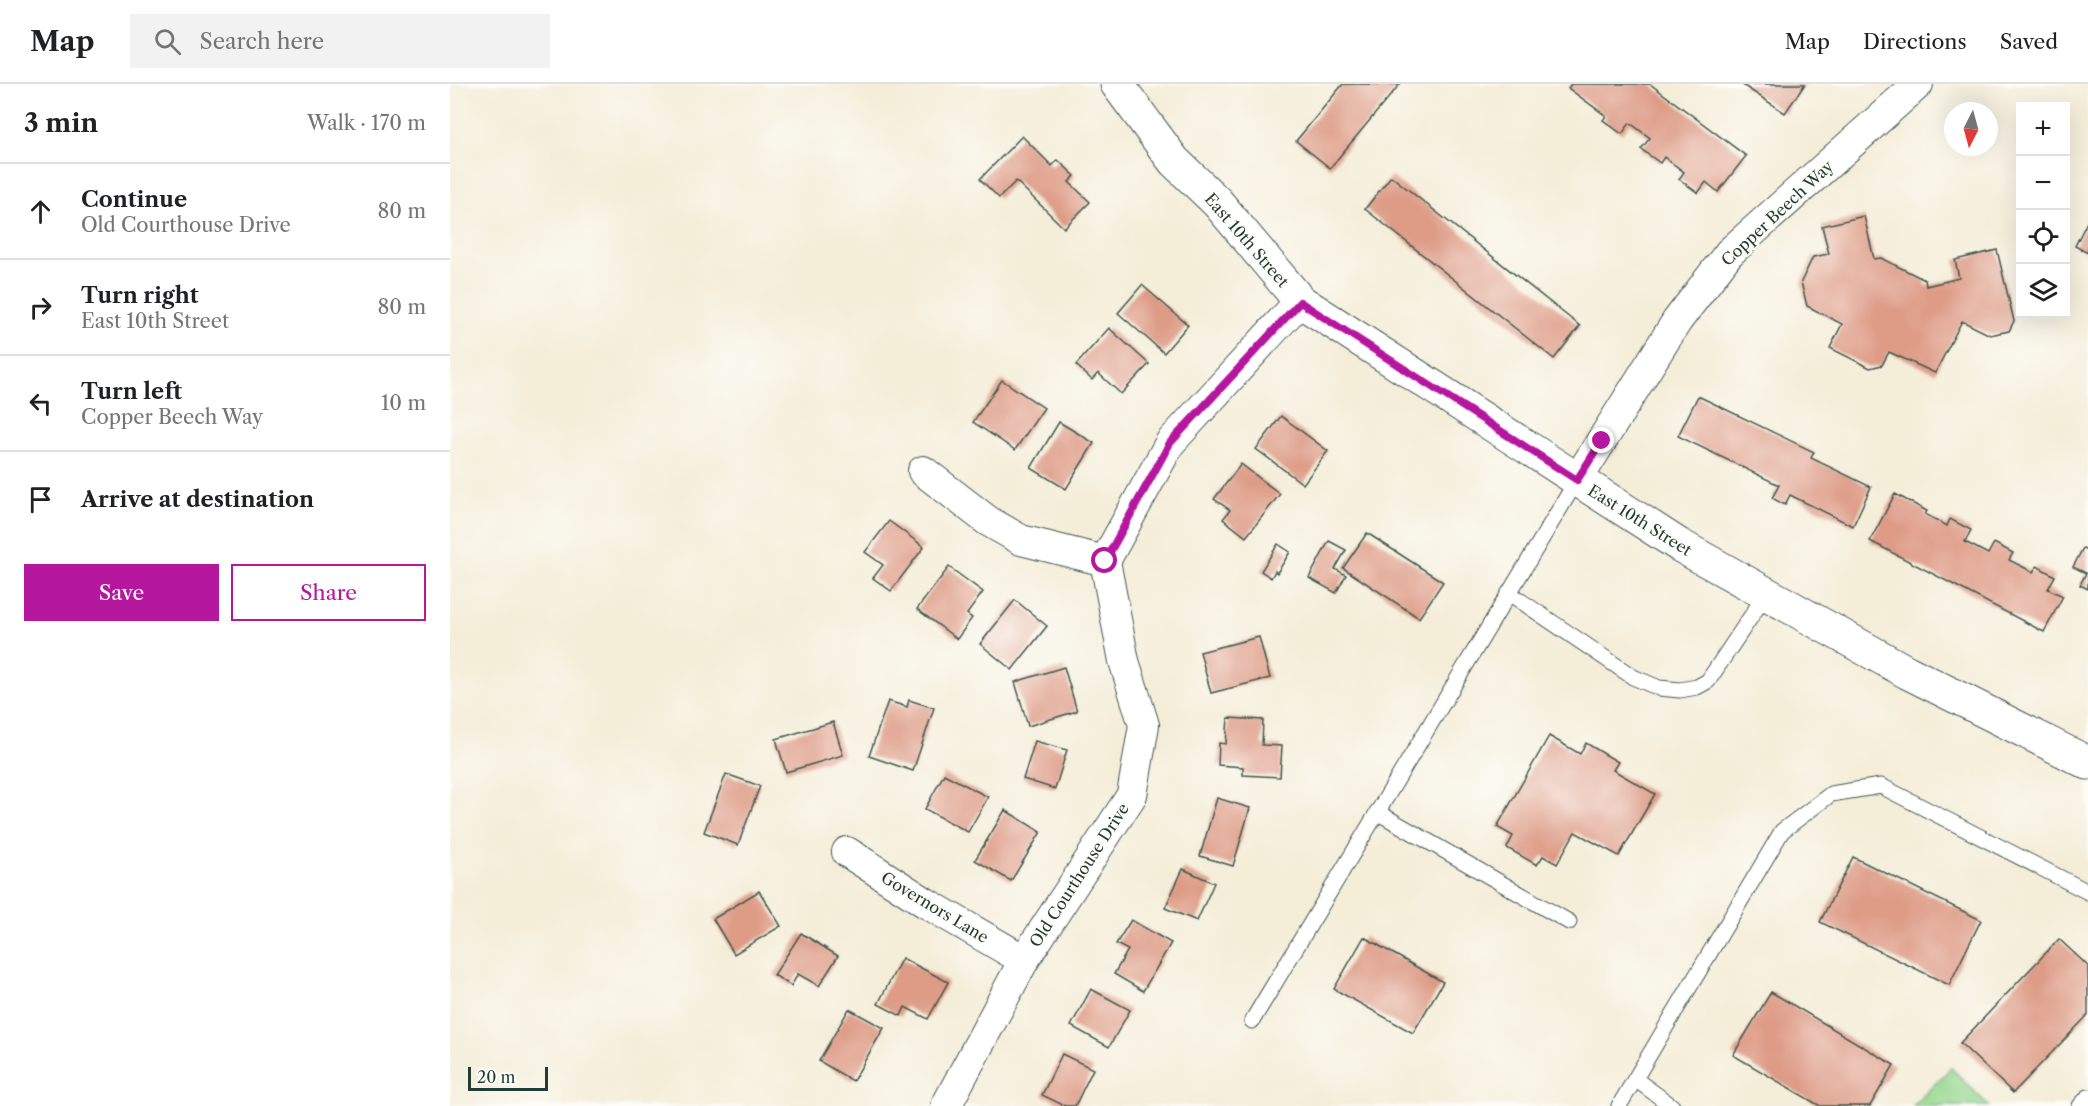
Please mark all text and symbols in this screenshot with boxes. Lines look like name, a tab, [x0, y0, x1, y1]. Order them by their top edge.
search box	[130, 14, 550, 68]
text: Map	[30, 24, 94, 58]
icon: search	[151, 25, 184, 58]
text: Search here	[199, 28, 324, 55]
text: Map	[1785, 29, 1830, 54]
text: Directions	[1863, 29, 1967, 54]
text: Saved	[2000, 29, 2058, 54]
north arrow	[1944, 102, 1998, 156]
map controls	[2016, 102, 2070, 318]
button: +	[2016, 102, 2070, 156]
text: 3 min	[24, 107, 98, 139]
text: Walk · 170 m	[307, 111, 426, 135]
street label: Copper Beech Way	[1717, 155, 1838, 270]
button: −	[2016, 156, 2070, 210]
text: Continue	[81, 186, 187, 213]
street label: East 10th Street	[1201, 189, 1294, 291]
icon: ahead	[24, 195, 57, 228]
text: 80 m	[378, 199, 426, 223]
button: locate	[2016, 210, 2070, 264]
text: Old Courthouse Drive	[81, 213, 291, 237]
button: layers	[2016, 264, 2070, 318]
text: Turn right	[81, 282, 199, 309]
icon: right	[24, 291, 57, 324]
text: 80 m	[378, 295, 426, 319]
text: East 10th Street	[81, 309, 229, 333]
text: Turn left	[81, 378, 182, 405]
icon: left	[24, 387, 57, 420]
text: 10 m	[381, 391, 426, 415]
text: Copper Beech Way	[81, 405, 263, 429]
route end	[1588, 427, 1614, 453]
street label: East 10th Street	[1584, 480, 1696, 560]
icon: arrive	[24, 483, 57, 516]
text: Arrive at destination	[81, 486, 314, 513]
route start	[1091, 547, 1117, 573]
button: Save	[24, 564, 219, 621]
button: Share	[231, 564, 426, 621]
street label: Old Courthouse Drive	[1025, 799, 1133, 951]
street label: Governors Lane	[878, 867, 992, 947]
scale bar	[468, 1064, 548, 1092]
text: 20 m	[477, 1067, 516, 1087]

